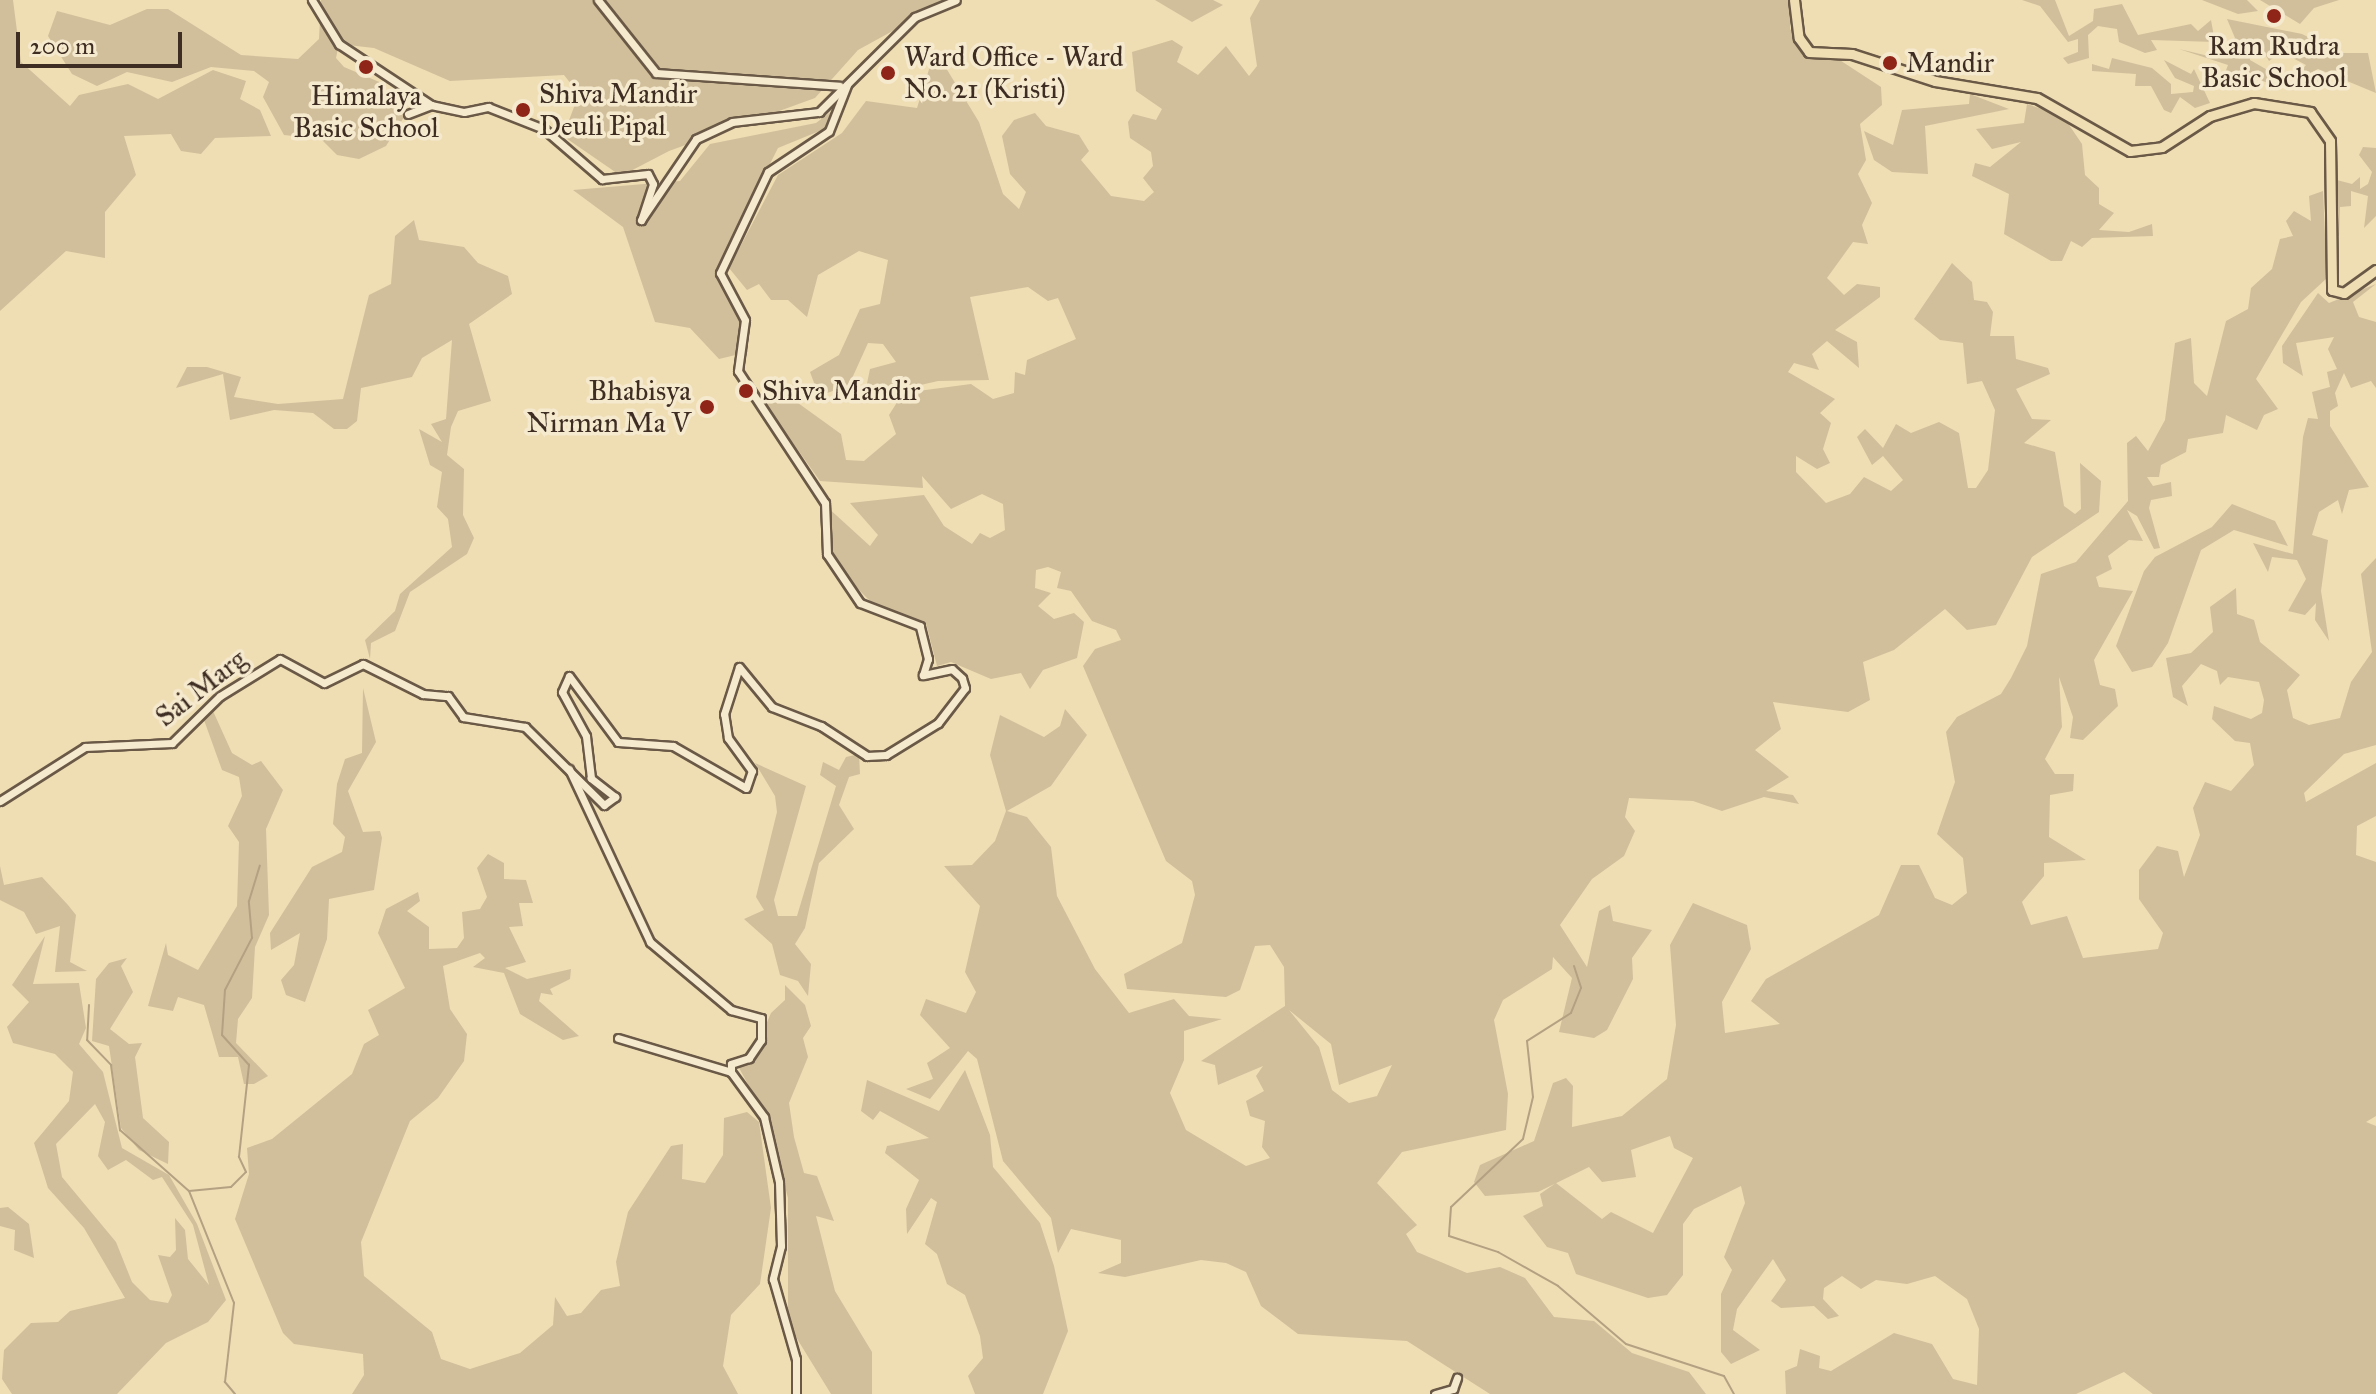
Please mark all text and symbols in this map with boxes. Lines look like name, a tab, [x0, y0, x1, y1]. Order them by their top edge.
marker: Ram Rudra Basic School	[2265, 7, 2283, 25]
scale bar	[20, 16, 186, 66]
place label: Ram Rudra Basic School	[2201, 29, 2347, 95]
text: 200 m	[30, 31, 95, 61]
place label: Ward Office - Ward No. 21 (Kristi)	[904, 40, 1124, 106]
place label: Mandir	[1906, 46, 1994, 80]
marker: Mandir	[1881, 54, 1899, 72]
marker: Himalaya Basic School	[357, 58, 375, 76]
marker: Ward Office - Ward No. 21 (Kristi)	[879, 64, 897, 82]
place label: Shiva Mandir Deuli Pipal	[539, 77, 697, 143]
place label: Himalaya Basic School	[293, 79, 439, 145]
marker: Shiva Mandir Deuli Pipal	[514, 101, 532, 119]
place label: Bhabisya Nirman Ma V	[526, 374, 691, 440]
place label: Shiva Mandir	[762, 374, 920, 408]
marker: Shiva Mandir	[737, 382, 755, 400]
marker: Bhabisya Nirman Ma V	[698, 398, 716, 416]
street label: Sai Marg	[149, 642, 253, 734]

